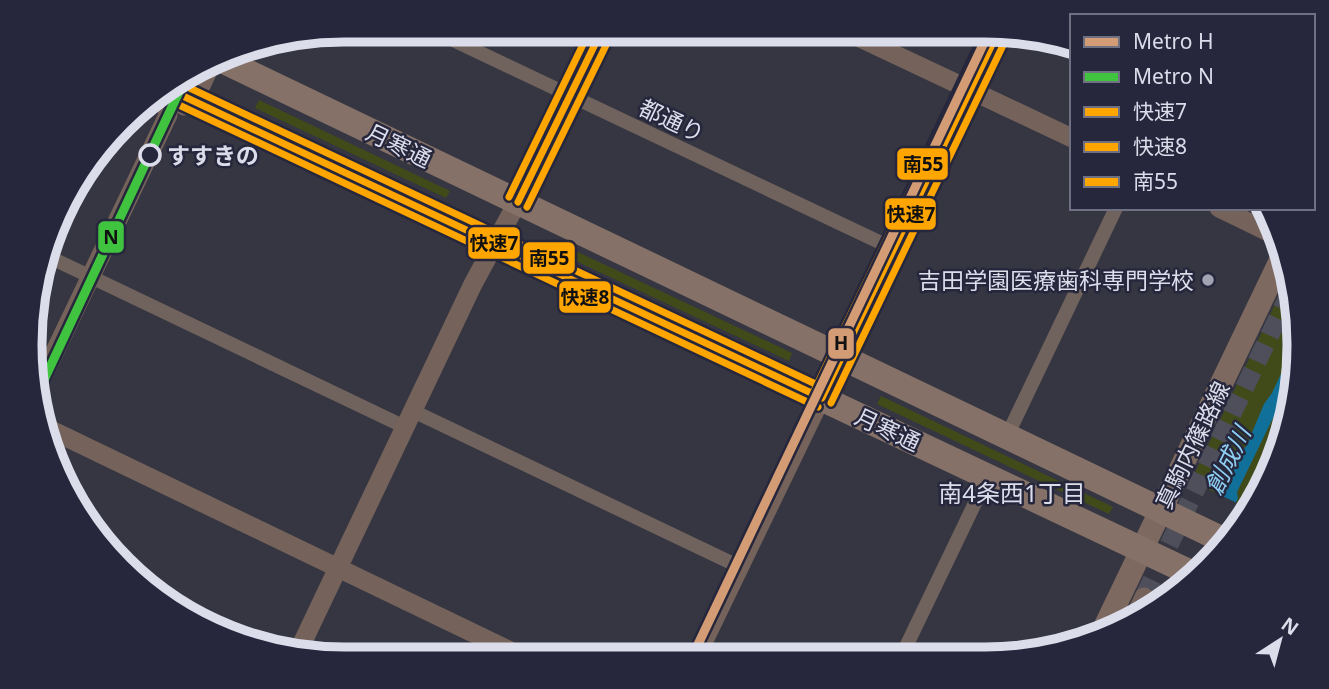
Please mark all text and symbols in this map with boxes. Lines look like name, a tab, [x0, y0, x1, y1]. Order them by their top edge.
legend	[1070, 14, 1315, 210]
text: Metro H	[1133, 27, 1213, 55]
text: Metro N	[1133, 62, 1214, 90]
street label: 都通り	[634, 91, 710, 149]
text: 快速7	[1133, 97, 1187, 125]
street label: 月寒通	[361, 115, 437, 175]
text: 快速8	[1133, 132, 1187, 160]
place label: すすきの	[167, 139, 259, 171]
marker: すすきの	[139, 144, 161, 166]
line badge: 南55	[896, 147, 949, 181]
text: 南55	[903, 151, 943, 177]
text: 南55	[1133, 167, 1178, 195]
line badge: 快速7	[884, 197, 937, 231]
text: 快速7	[887, 201, 936, 227]
line badge: N	[97, 220, 125, 254]
text: N	[103, 224, 119, 250]
line badge: 快速7	[467, 226, 521, 260]
text: 快速7	[470, 230, 519, 256]
line badge: 南55	[522, 241, 576, 275]
text: 南55	[529, 245, 569, 271]
place label: 吉田学園医療歯科専門学校	[918, 264, 1194, 296]
marker: 吉田学園医療歯科専門学校	[1200, 272, 1216, 288]
line badge: 快速8	[558, 280, 612, 314]
text: 快速8	[561, 284, 610, 310]
line badge: H	[827, 327, 855, 360]
text: H	[834, 330, 848, 356]
street label: 真駒内篠路線	[1147, 376, 1237, 514]
street label: 月寒通	[850, 400, 926, 458]
water label: 創成川	[1196, 418, 1259, 500]
district label: 南4条西1丁目	[938, 476, 1086, 509]
north arrow	[1245, 605, 1315, 675]
text: N	[1276, 611, 1304, 641]

